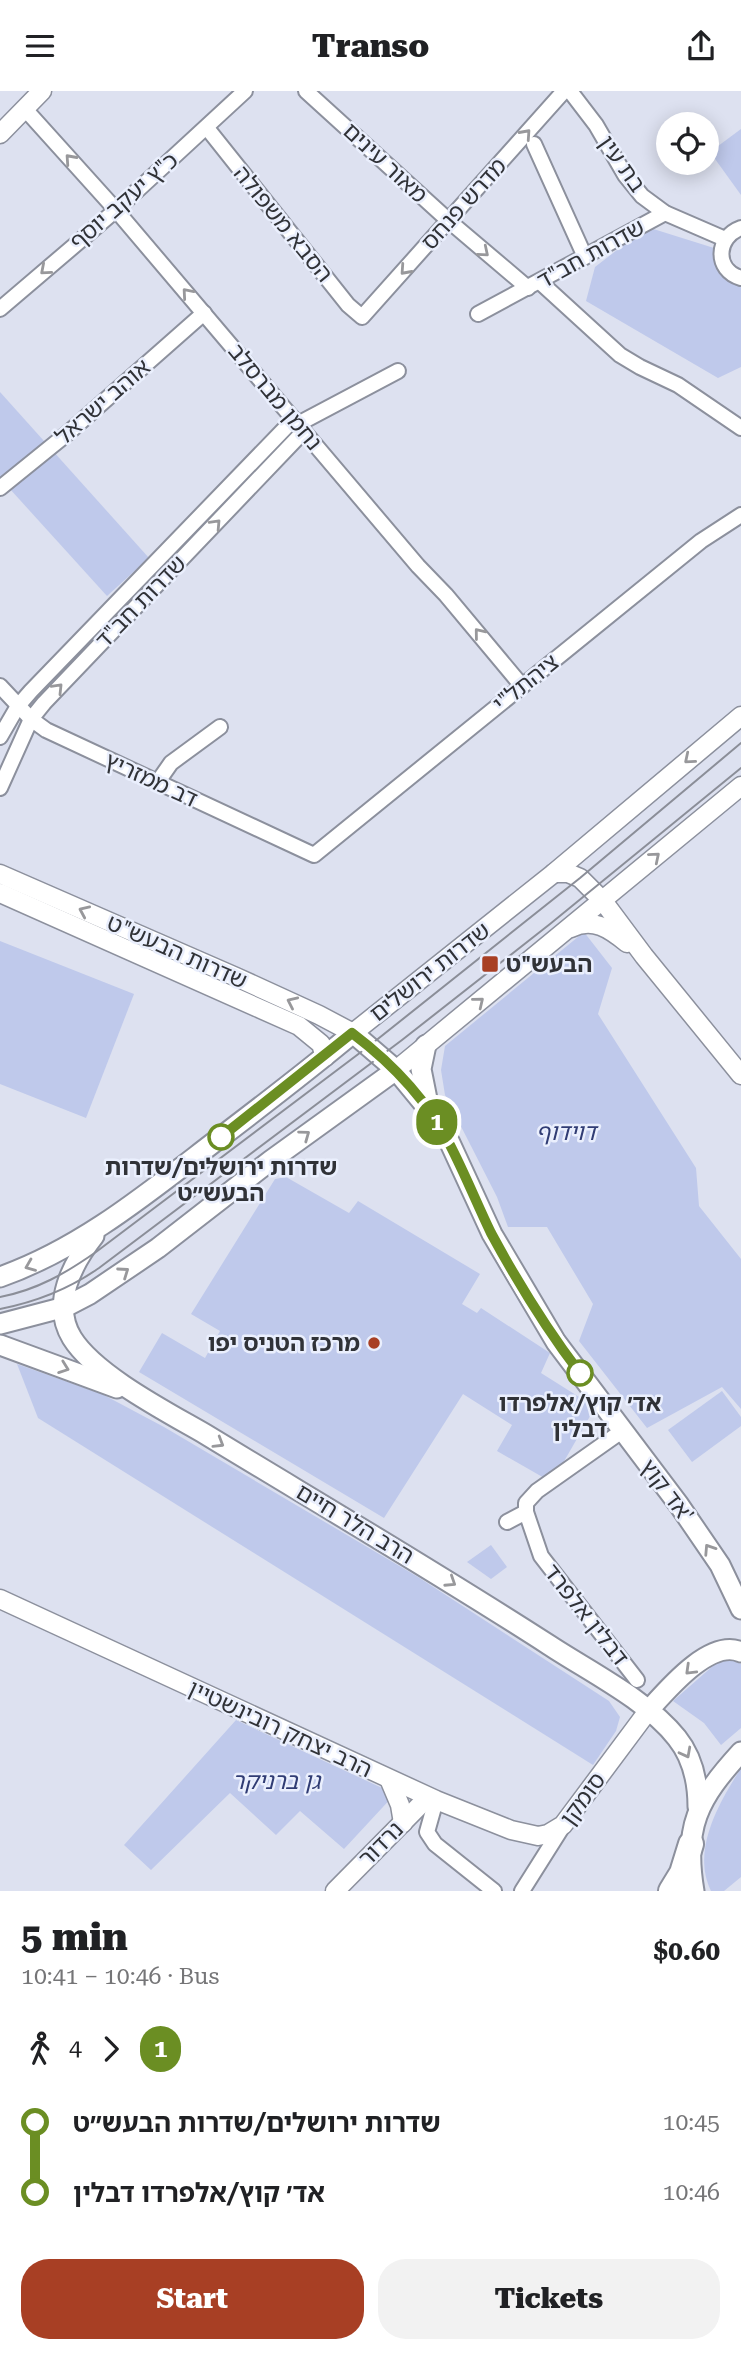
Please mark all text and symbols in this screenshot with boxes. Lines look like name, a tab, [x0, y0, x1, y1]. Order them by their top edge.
icon: menu	[21, 27, 59, 65]
text: Transo	[312, 27, 429, 65]
icon: share	[682, 27, 720, 65]
map controls	[656, 112, 719, 175]
button: locate	[656, 112, 719, 175]
street label: מאור עינים	[337, 117, 433, 209]
one-way arrow	[518, 129, 531, 142]
street label: בת עין	[593, 131, 651, 197]
street label: כ"ץ יעקב יוסף	[64, 147, 184, 255]
street label: מדרש פנחס	[416, 153, 512, 255]
one-way arrow	[66, 155, 78, 168]
street label: הסבא משפולה	[228, 160, 338, 288]
street label: שדרות חב"ד	[533, 213, 649, 295]
one-way arrow	[476, 244, 489, 256]
one-way arrow	[401, 261, 414, 274]
one-way arrow	[40, 262, 53, 274]
one-way arrow	[183, 289, 195, 302]
street label: נחמן מברסלב	[223, 338, 327, 456]
street label: אוהב ישראל	[50, 354, 156, 450]
one-way arrow	[208, 519, 221, 532]
street label: שדרות חב"ד	[90, 550, 192, 654]
one-way arrow	[474, 629, 487, 641]
street label: ציהתל"י	[488, 649, 564, 717]
one-way arrow	[50, 683, 63, 696]
street label: דב ממזריץ	[100, 747, 202, 813]
one-way arrow	[684, 751, 696, 764]
one-way arrow	[648, 853, 660, 866]
one-way arrow	[78, 905, 91, 919]
street label: שדרות הבעש"ט	[103, 909, 251, 995]
street label: שדרות ירושלים	[365, 917, 495, 1027]
place label: הבעש"ט	[506, 951, 592, 978]
marker: הבעש"ט	[480, 954, 500, 974]
one-way arrow	[287, 997, 299, 1011]
one-way arrow	[470, 998, 483, 1010]
line badge: 1	[414, 1099, 460, 1145]
text: 1	[430, 1108, 444, 1136]
park label: דוידוף	[536, 1119, 599, 1146]
marker: שדרות ירושלים/שדרות הבעש״ט	[208, 1124, 234, 1150]
one-way arrow	[297, 1131, 310, 1144]
place label: שדרות ירושלים/שדרות הבעש״ט	[105, 1154, 337, 1207]
one-way arrow	[25, 1257, 37, 1271]
one-way arrow	[116, 1268, 129, 1280]
place label: מרכז הטניס יפו	[208, 1330, 360, 1357]
marker: מרכז הטניס יפו	[366, 1335, 382, 1351]
one-way arrow	[58, 1360, 70, 1374]
marker: אד׳ קוץ/אלפרדו דבלין	[567, 1360, 593, 1386]
place label: אד׳ קוץ/אלפרדו דבלין	[499, 1390, 661, 1443]
one-way arrow	[211, 1435, 224, 1448]
street label: אד קוץ'	[635, 1454, 699, 1528]
street label: הרב הלר חיים	[291, 1478, 419, 1570]
one-way arrow	[705, 1544, 717, 1557]
street label: דבלין אלפרד	[538, 1559, 634, 1671]
one-way arrow	[444, 1574, 457, 1587]
one-way arrow	[685, 1661, 698, 1674]
street label: הרב יצחק רובינשטיין	[184, 1675, 376, 1783]
one-way arrow	[678, 1745, 691, 1758]
street label: סומקן	[555, 1767, 611, 1831]
park label: גן ברניקר	[232, 1768, 322, 1795]
street label: נרדור	[353, 1816, 409, 1872]
text: 5 min	[21, 1915, 128, 1959]
text: $0.60	[654, 1936, 720, 1966]
text: 10:41 – 10:46 · Bus	[21, 1963, 219, 1990]
icon: walk	[21, 2030, 59, 2068]
icon: forward	[92, 2030, 130, 2068]
text: 4	[69, 2035, 82, 2062]
text: 1	[154, 2035, 167, 2063]
text: שדרות ירושלים/שדרות הבעש״ט	[73, 2108, 441, 2138]
text: 10:45	[663, 2109, 720, 2136]
text: אד׳ קוץ/אלפרדו דבלין	[73, 2178, 325, 2208]
text: 10:46	[663, 2179, 720, 2206]
button: Start	[21, 2259, 364, 2339]
button: Tickets	[378, 2259, 720, 2339]

